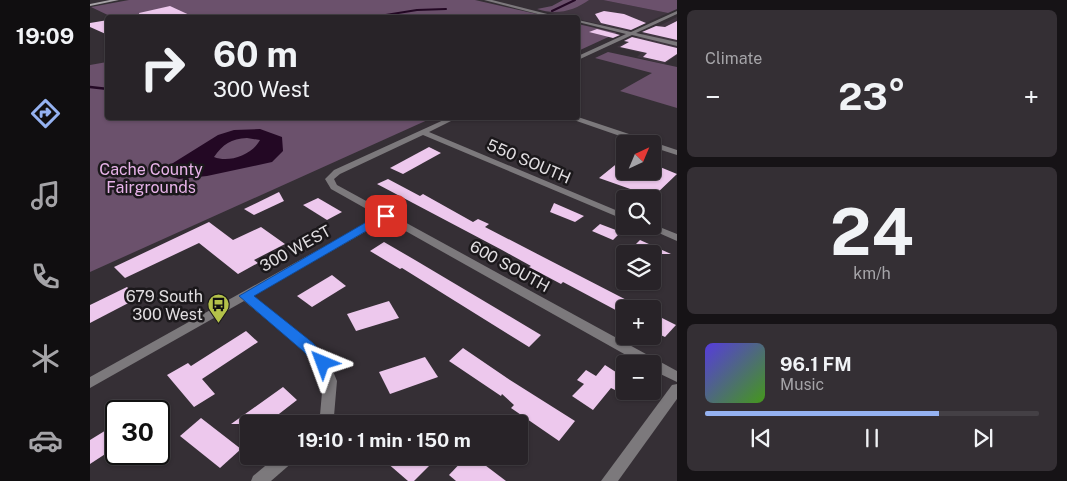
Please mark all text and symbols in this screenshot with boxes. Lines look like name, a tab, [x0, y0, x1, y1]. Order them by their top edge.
text: 19:09	[16, 23, 74, 49]
text: 60 m	[213, 34, 298, 75]
icon: right	[130, 35, 195, 100]
text: Climate	[705, 49, 762, 68]
text: 23°	[838, 74, 906, 119]
text: 300 West	[213, 76, 310, 102]
text: −	[705, 80, 721, 113]
text: +	[1023, 80, 1039, 113]
icon: directions	[28, 96, 63, 131]
street label: 550 SOUTH	[484, 135, 574, 188]
north arrow	[616, 135, 661, 180]
map controls	[616, 135, 661, 400]
park label: Cache County Fairgrounds	[99, 160, 203, 197]
icon: music	[28, 178, 63, 213]
button: search	[616, 190, 661, 235]
text: 24	[830, 193, 914, 270]
pin	[365, 195, 407, 237]
icon: arrive	[372, 202, 400, 230]
street label: 300 WEST	[256, 221, 334, 276]
street label: 600 SOUTH	[467, 237, 553, 296]
button: layers	[616, 245, 661, 290]
icon: phone	[28, 259, 63, 294]
text: km/h	[853, 264, 891, 283]
place label: 679 South 300 West	[126, 287, 203, 324]
bus stop icon: 679 South 300 West	[207, 293, 231, 324]
button: +	[616, 300, 661, 345]
position arrow	[296, 336, 348, 388]
icon: climate	[28, 341, 63, 376]
text: 96.1 FM	[780, 353, 852, 375]
button: −	[616, 355, 661, 400]
text: Music	[780, 375, 824, 394]
speed limit sign: 30	[105, 400, 170, 465]
icon: car	[28, 423, 63, 458]
icon: previous	[747, 424, 775, 452]
icon: pause	[858, 424, 886, 452]
icon: next	[969, 424, 997, 452]
text: 19:10 · 1 min · 150 m	[297, 429, 471, 451]

